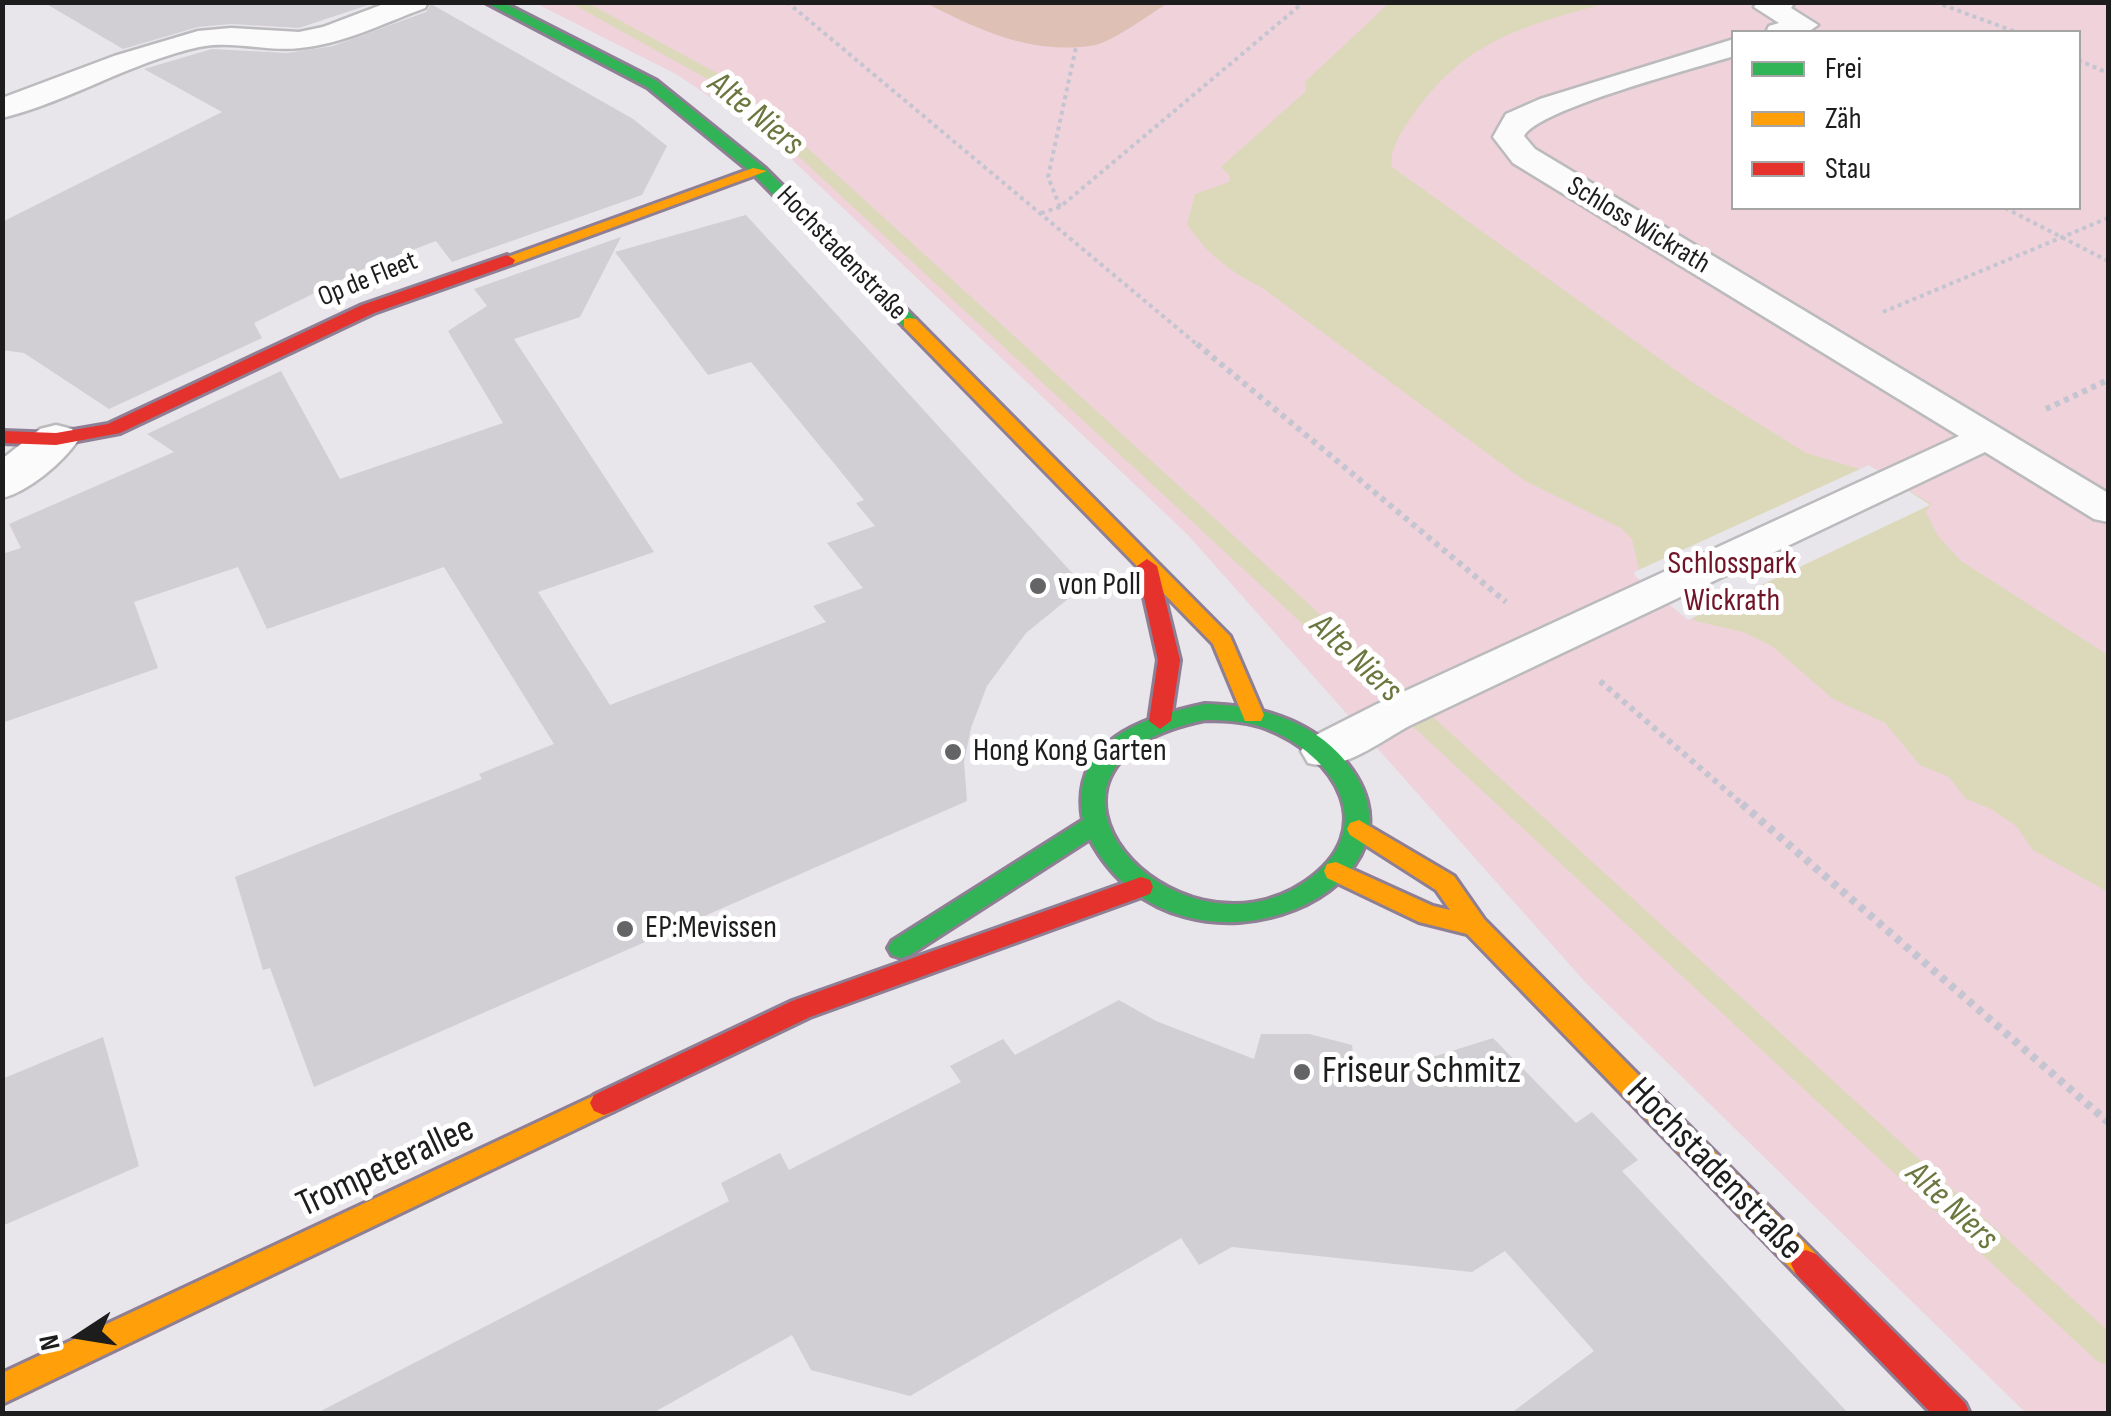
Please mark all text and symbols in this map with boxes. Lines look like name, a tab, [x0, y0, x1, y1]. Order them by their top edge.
legend	[1731, 30, 2081, 210]
text: Frei	[1825, 51, 1862, 87]
water label: Alte Niers	[699, 64, 811, 166]
text: Zäh	[1825, 101, 1861, 137]
text: Stau	[1825, 151, 1871, 187]
street label: Schloss Wickrath	[1561, 170, 1715, 282]
street label: Hochstadenstraße	[769, 180, 913, 328]
street label: Op de Fleet	[313, 245, 423, 315]
park label: Schlosspark Wickrath	[1668, 546, 1796, 621]
place label: von Poll	[1058, 567, 1141, 605]
marker: von Poll	[1027, 575, 1049, 597]
water label: Alte Niers	[1300, 606, 1410, 712]
place label: Hong Kong Garten	[973, 733, 1167, 771]
marker: Hong Kong Garten	[942, 741, 964, 763]
place label: EP:Mevissen	[645, 910, 777, 948]
marker: EP:Mevissen	[614, 918, 636, 940]
place label: Friseur Schmitz	[1322, 1049, 1521, 1095]
marker: Friseur Schmitz	[1291, 1061, 1313, 1083]
street label: Hochstadenstraße	[1616, 1070, 1812, 1270]
street label: Trompeterallee	[290, 1107, 482, 1229]
water label: Alte Niers	[1896, 1154, 2006, 1260]
north arrow	[30, 1286, 130, 1386]
text: N	[32, 1332, 68, 1353]

